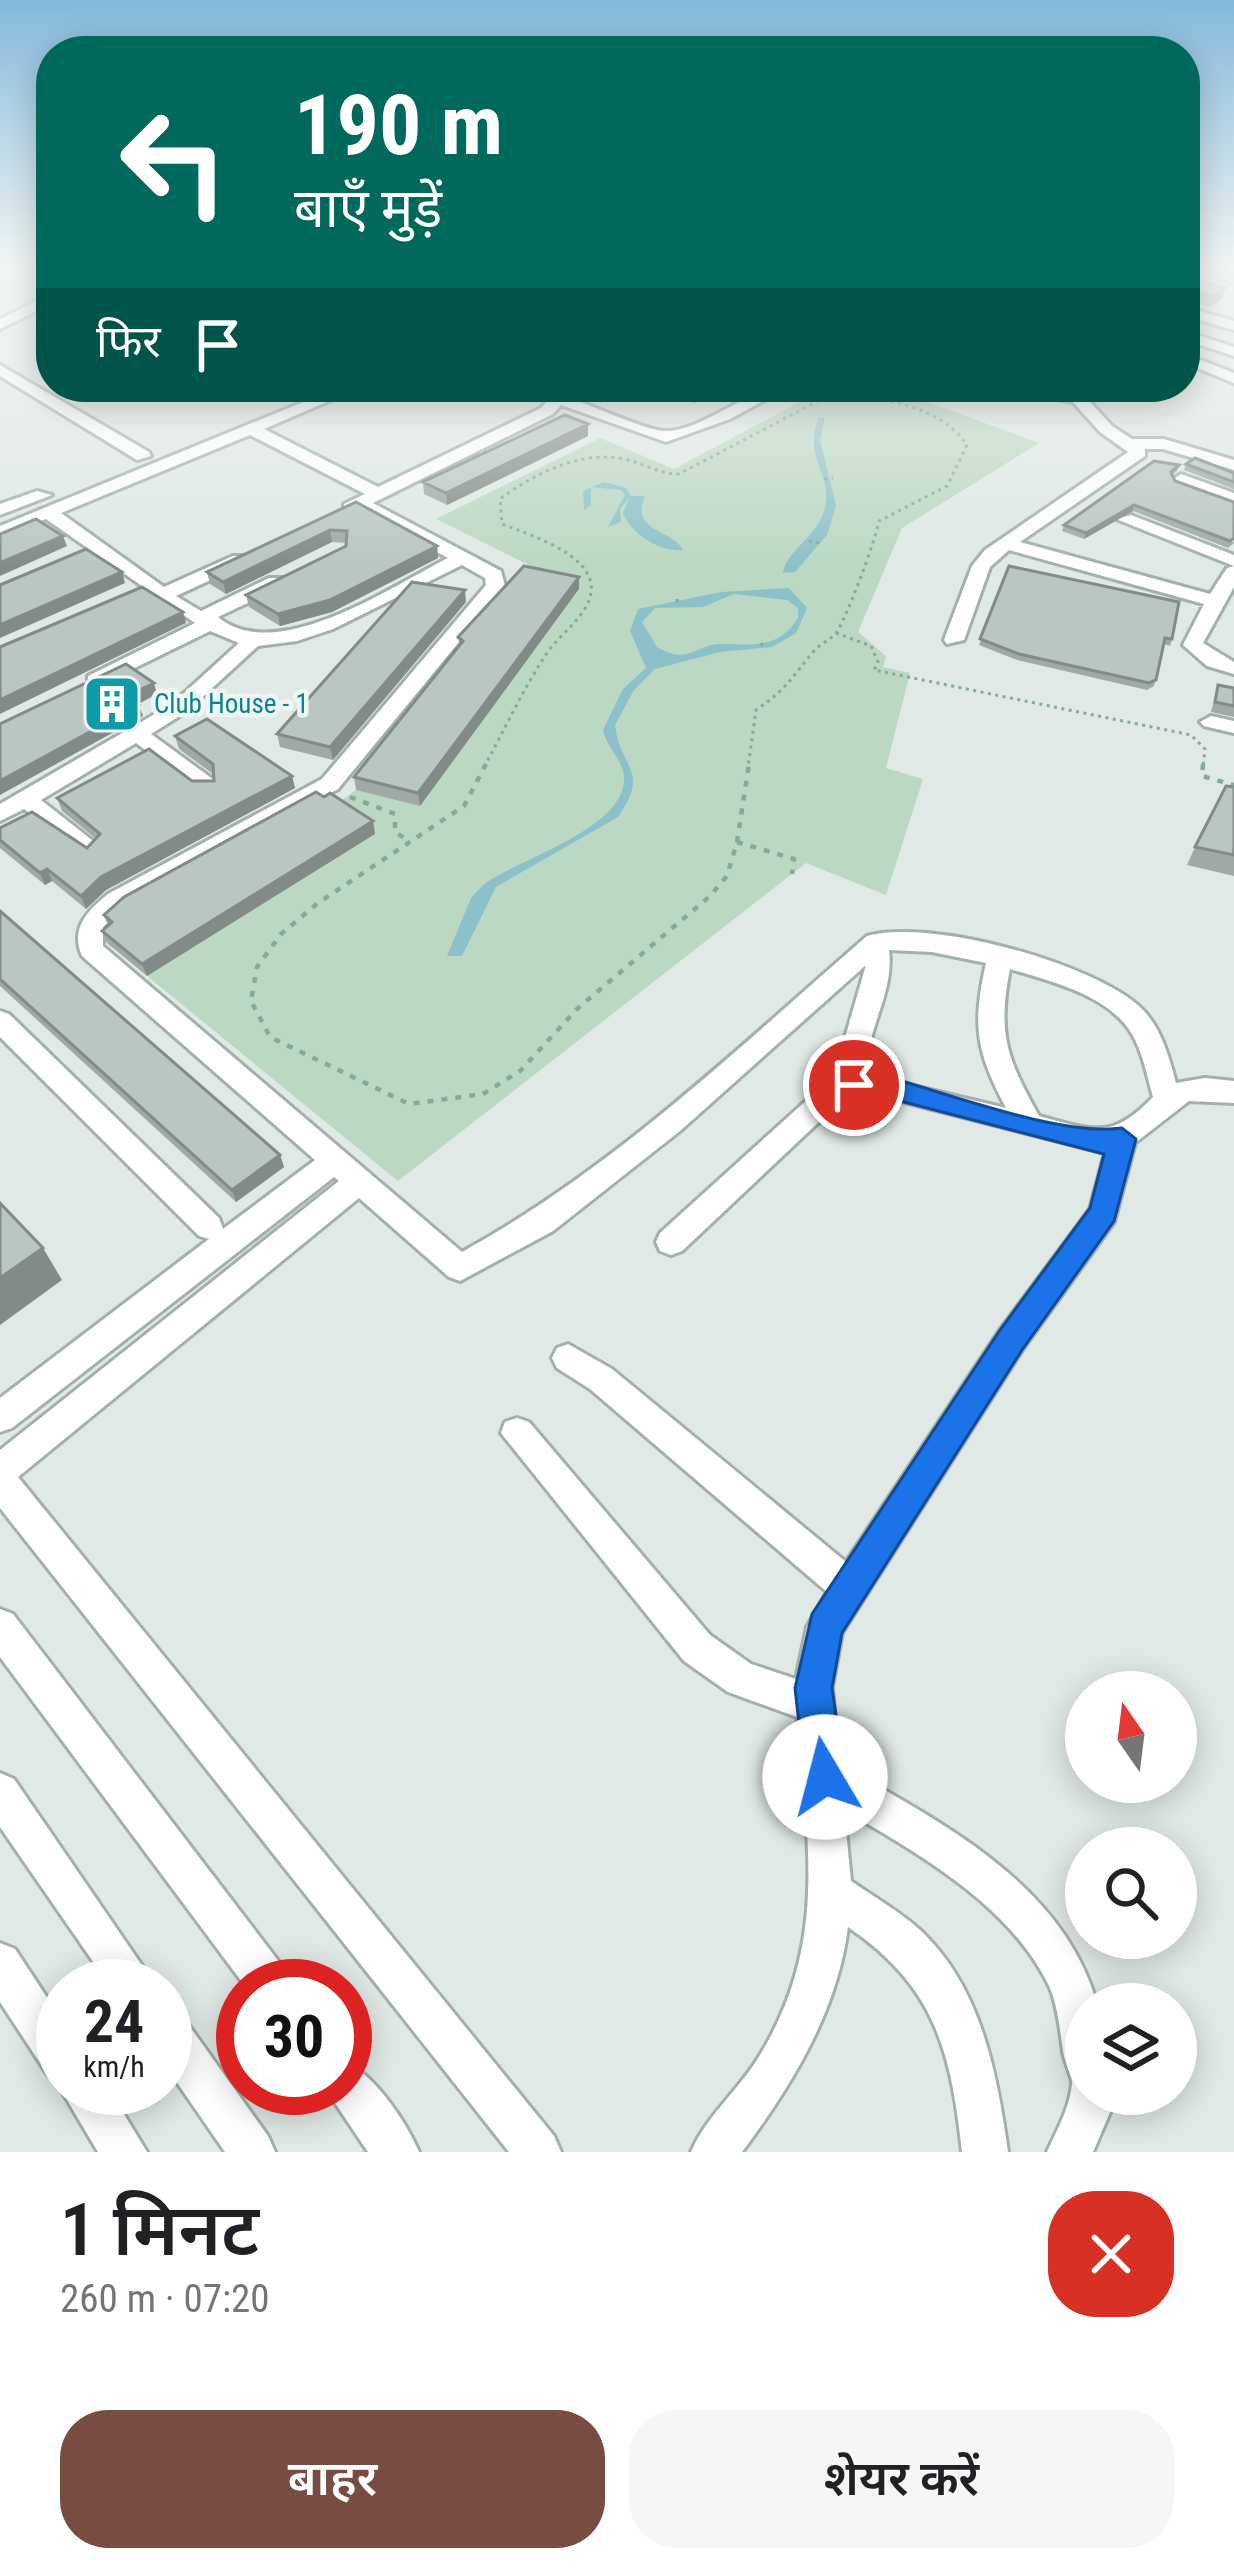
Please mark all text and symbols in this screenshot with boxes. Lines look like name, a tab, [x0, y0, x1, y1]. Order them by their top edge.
text: 190 m	[294, 76, 503, 175]
icon: left	[96, 84, 252, 240]
text: बाएँ मुड़ें	[294, 177, 442, 240]
icon: arrive	[185, 312, 251, 378]
text: फिर	[96, 315, 161, 368]
building icon: Club House - 1	[81, 673, 143, 735]
place label: Club House - 1	[154, 688, 309, 720]
pin	[803, 1034, 905, 1136]
icon: arrive	[821, 1052, 887, 1118]
north arrow	[1065, 1671, 1197, 1803]
map controls	[1065, 1671, 1197, 2115]
position arrow	[762, 1714, 888, 1840]
button: search	[1065, 1827, 1197, 1959]
speed limit sign: 30	[216, 1959, 372, 2115]
button: layers	[1065, 1983, 1197, 2115]
text: 24	[84, 1986, 144, 2057]
text: km/h	[83, 2049, 145, 2084]
text: 1 मिनट	[60, 2188, 259, 2273]
button: close	[1048, 2191, 1174, 2317]
text: 260 m · 07:20	[60, 2276, 270, 2322]
button: बाहर	[60, 2410, 605, 2548]
button: शेयर करें	[629, 2410, 1174, 2548]

